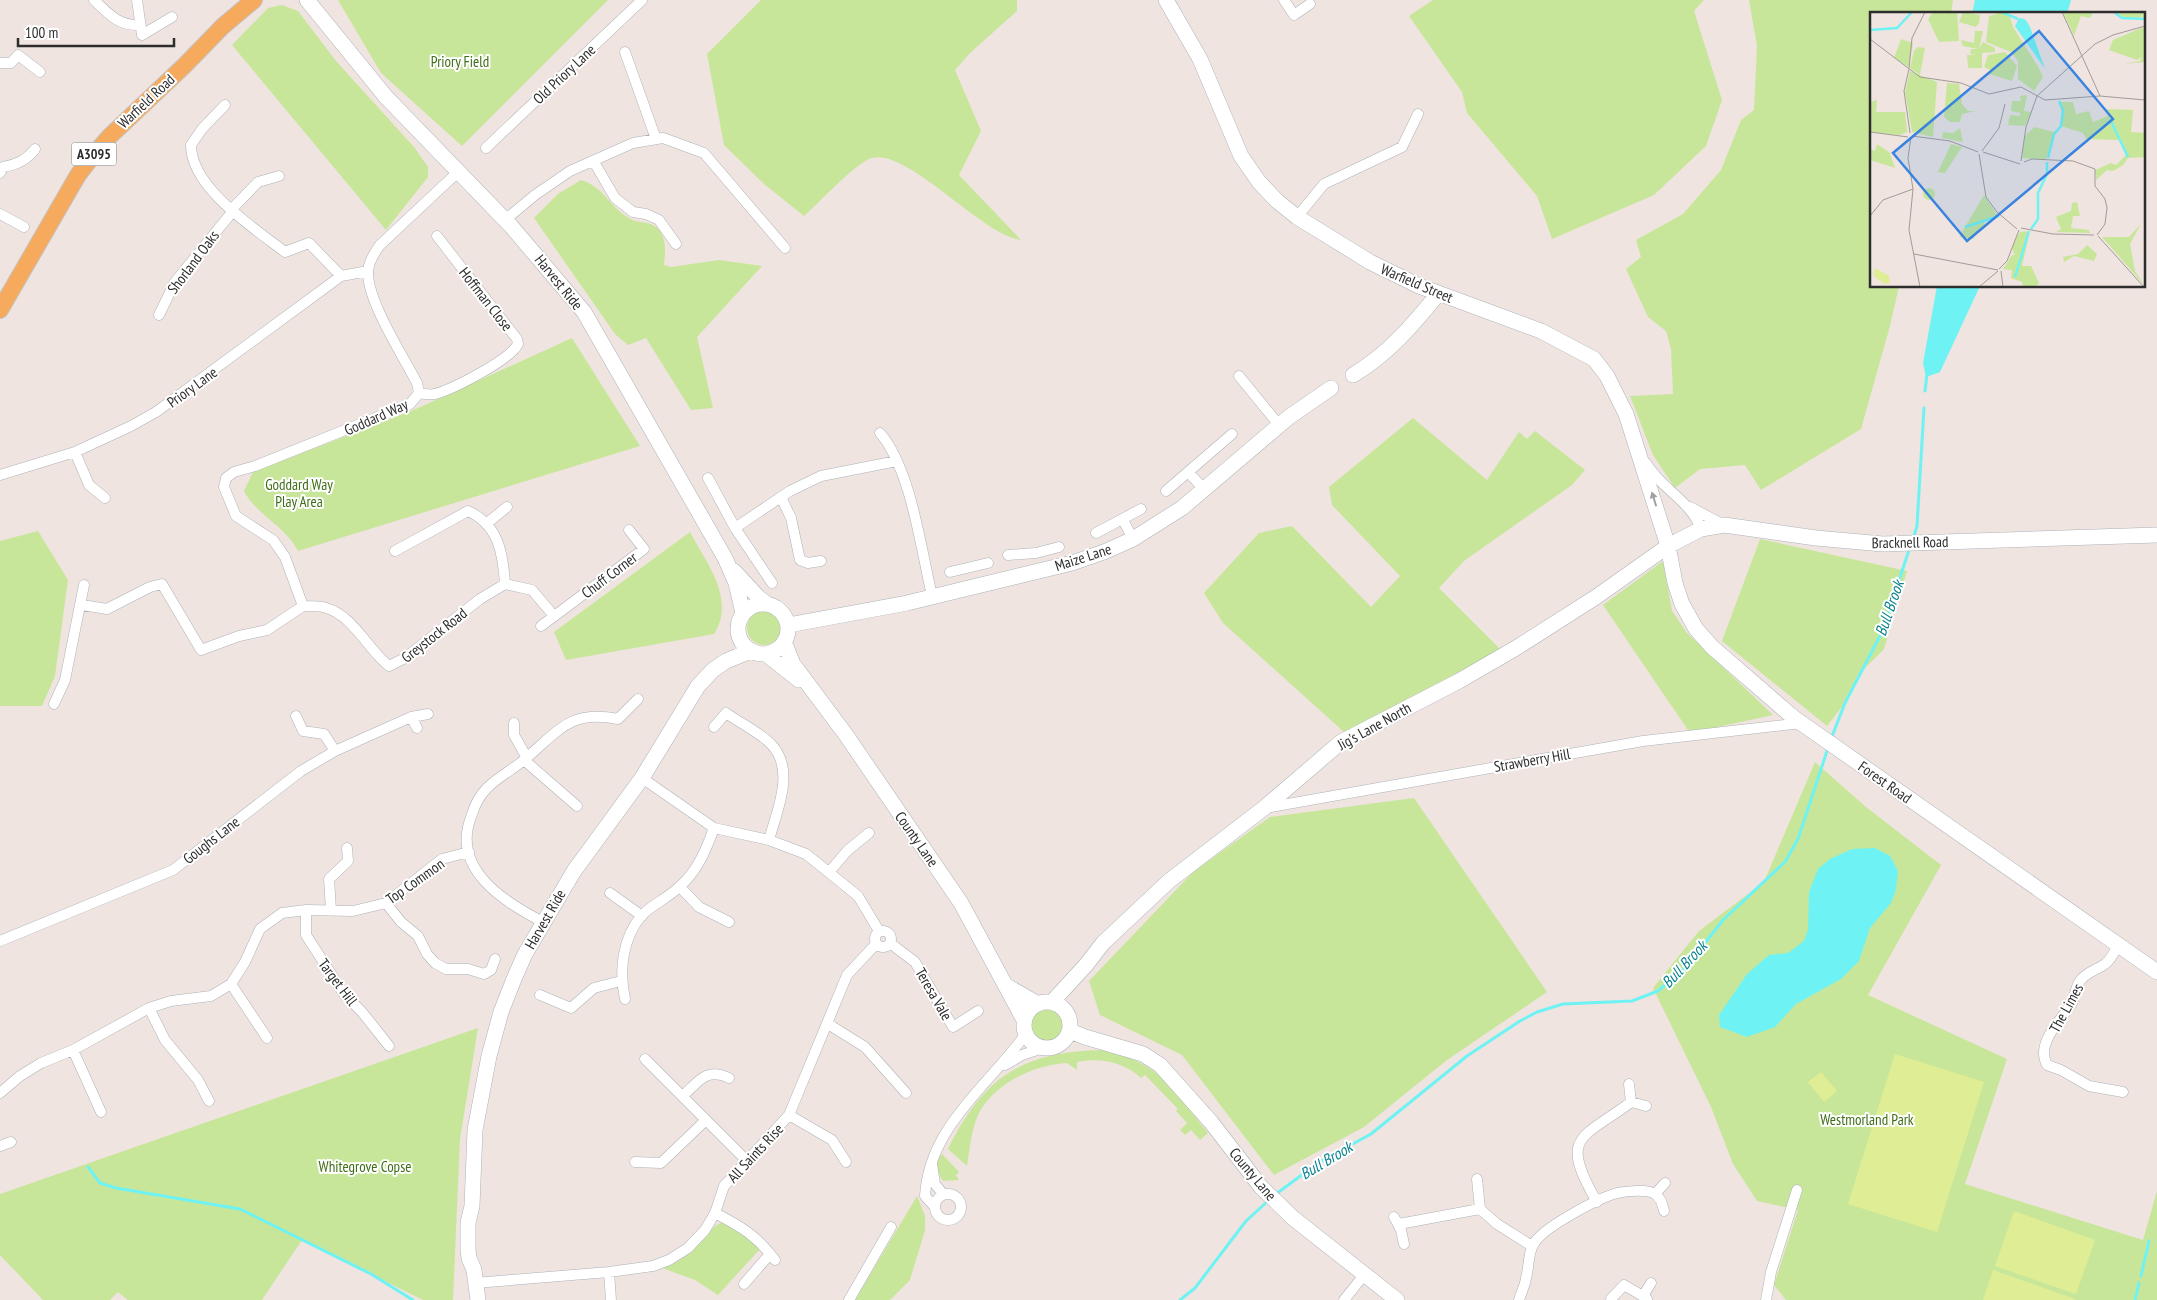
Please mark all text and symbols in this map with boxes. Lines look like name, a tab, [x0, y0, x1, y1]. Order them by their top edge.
inset map	[1870, 12, 2144, 288]
scale bar	[18, 15, 174, 47]
text: 100 m	[25, 23, 58, 42]
street label: Old Priory Lane	[529, 40, 599, 108]
park label: Priory Field	[431, 52, 489, 71]
street label: Warfield Road	[113, 70, 179, 132]
road number: A3095	[72, 142, 116, 166]
street label: Shorland Oaks	[163, 227, 223, 297]
street label: Harvest Ride	[531, 250, 587, 314]
street label: Warfield Street	[1378, 259, 1456, 307]
street label: Hoffman Close	[455, 263, 517, 335]
street label: Priory Lane	[163, 362, 221, 412]
street label: Goddard Way	[341, 394, 411, 439]
park label: Goddard Way Play Area	[265, 475, 333, 511]
one-way arrow	[1649, 491, 1657, 506]
street label: Bracknell Road	[1871, 532, 1949, 552]
street label: Maize Lane	[1052, 539, 1114, 575]
street label: Chuff Corner	[577, 547, 641, 602]
water label: Bull Brook	[1870, 576, 1908, 638]
street label: Greystock Road	[397, 603, 471, 667]
street label: Jig's Lane North	[1333, 698, 1414, 754]
street label: Strawberry Hill	[1492, 744, 1572, 776]
street label: Forest Road	[1855, 757, 1915, 807]
street label: County Lane	[891, 808, 943, 870]
street label: Goughs Lane	[179, 812, 243, 868]
street label: Top Common	[382, 854, 448, 908]
street label: Harvest Ride	[520, 886, 570, 952]
water label: Bull Brook	[1657, 935, 1712, 992]
street label: Target Hill	[314, 955, 362, 1010]
street label: Teresa Vale	[911, 964, 957, 1024]
street label: The Limes	[2045, 980, 2087, 1036]
park label: Westmorland Park	[1820, 1110, 1914, 1129]
street label: All Saints Rise	[723, 1120, 787, 1186]
water label: Bull Brook	[1296, 1136, 1357, 1183]
street label: County Lane	[1225, 1144, 1281, 1204]
park label: Whitegrove Copse	[319, 1157, 411, 1176]

